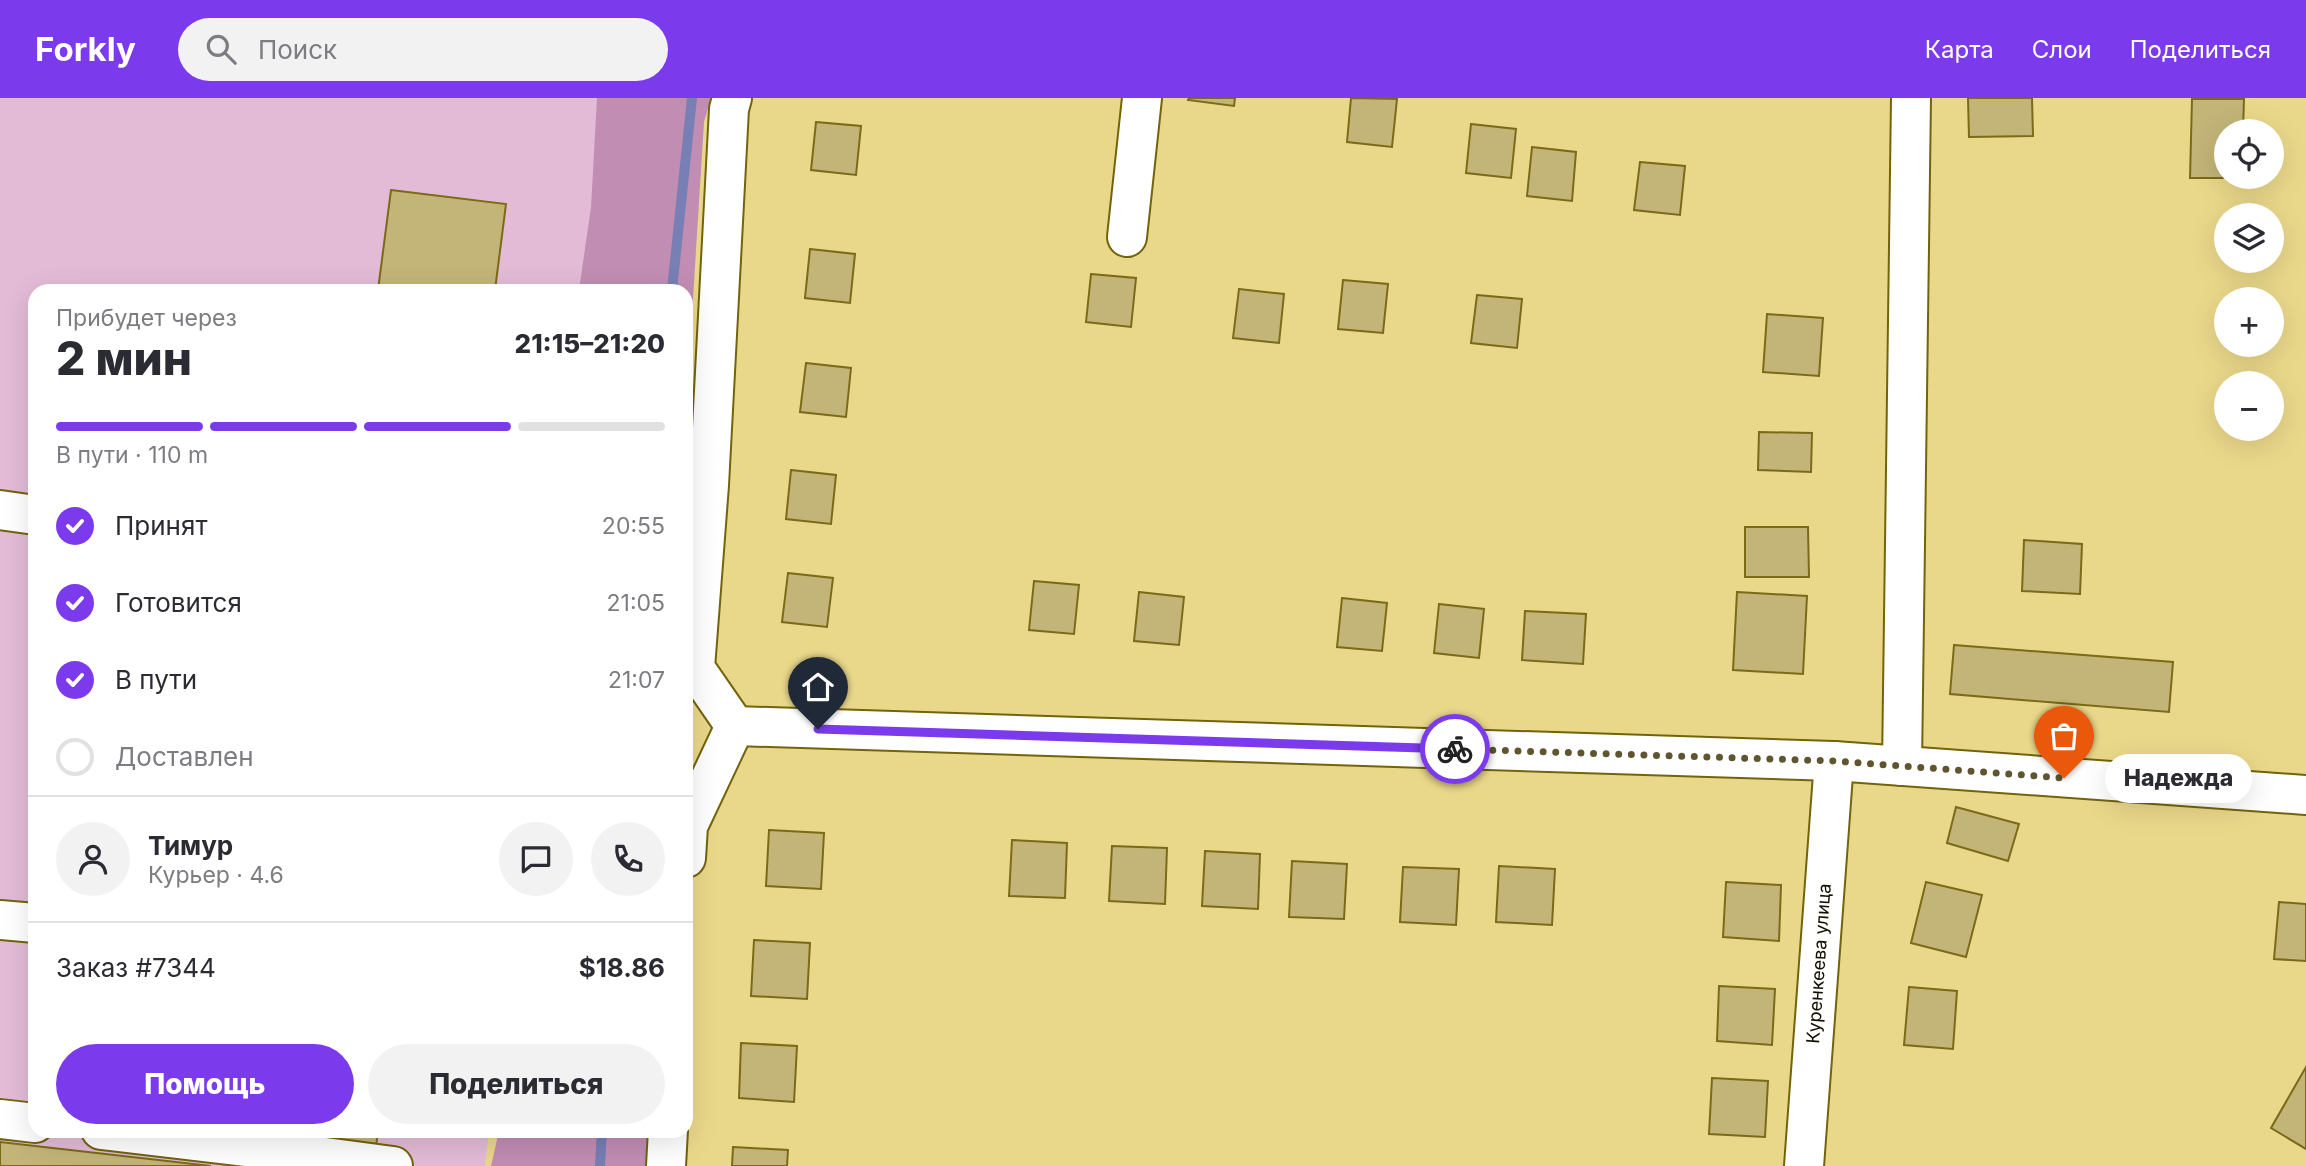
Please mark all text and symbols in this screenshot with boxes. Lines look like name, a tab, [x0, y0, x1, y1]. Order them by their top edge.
search box	[178, 18, 668, 81]
text: Forkly	[35, 29, 136, 69]
icon: search	[202, 30, 240, 68]
text: Поиск	[258, 34, 337, 65]
text: Карта	[1925, 35, 1994, 64]
text: Слои	[2032, 35, 2092, 64]
text: Поделиться	[2130, 35, 2271, 64]
map controls	[2214, 119, 2284, 441]
button: locate	[2214, 119, 2284, 189]
button: layers	[2214, 203, 2284, 273]
button: +	[2214, 287, 2284, 357]
text: Прибудет через	[56, 304, 237, 332]
text: 21:15–21:20	[515, 328, 665, 359]
text: 2 мин	[56, 330, 192, 386]
button: −	[2214, 371, 2284, 441]
text: В пути · 110 m	[56, 441, 208, 469]
icon: check	[56, 507, 94, 545]
text: Принят	[115, 510, 208, 541]
text: 20:55	[602, 512, 665, 540]
icon: check	[56, 584, 94, 622]
text: Готовится	[115, 587, 242, 618]
text: 21:05	[607, 589, 665, 617]
pin	[788, 657, 848, 729]
icon: check	[56, 661, 94, 699]
text: В пути	[115, 664, 197, 695]
text: 21:07	[608, 666, 665, 694]
icon: home	[799, 668, 837, 706]
pin	[2034, 706, 2094, 778]
courier	[1420, 714, 1490, 784]
icon: bag	[2045, 717, 2083, 755]
icon: bike	[1436, 730, 1474, 768]
text: Доставлен	[115, 741, 254, 772]
callout: Надежда	[2106, 754, 2253, 802]
text: Надежда	[2124, 764, 2233, 792]
button: person	[56, 822, 130, 896]
button: chat	[499, 822, 573, 896]
button: phone	[591, 822, 665, 896]
text: Тимур	[148, 830, 233, 861]
text: Курьер · 4.6	[148, 861, 284, 889]
street label: Куренкеева улица	[1802, 883, 1835, 1044]
text: Заказ #7344	[56, 952, 216, 983]
text: $18.86	[579, 952, 665, 983]
button: Помощь	[56, 1044, 354, 1124]
button: Поделиться	[368, 1044, 665, 1124]

